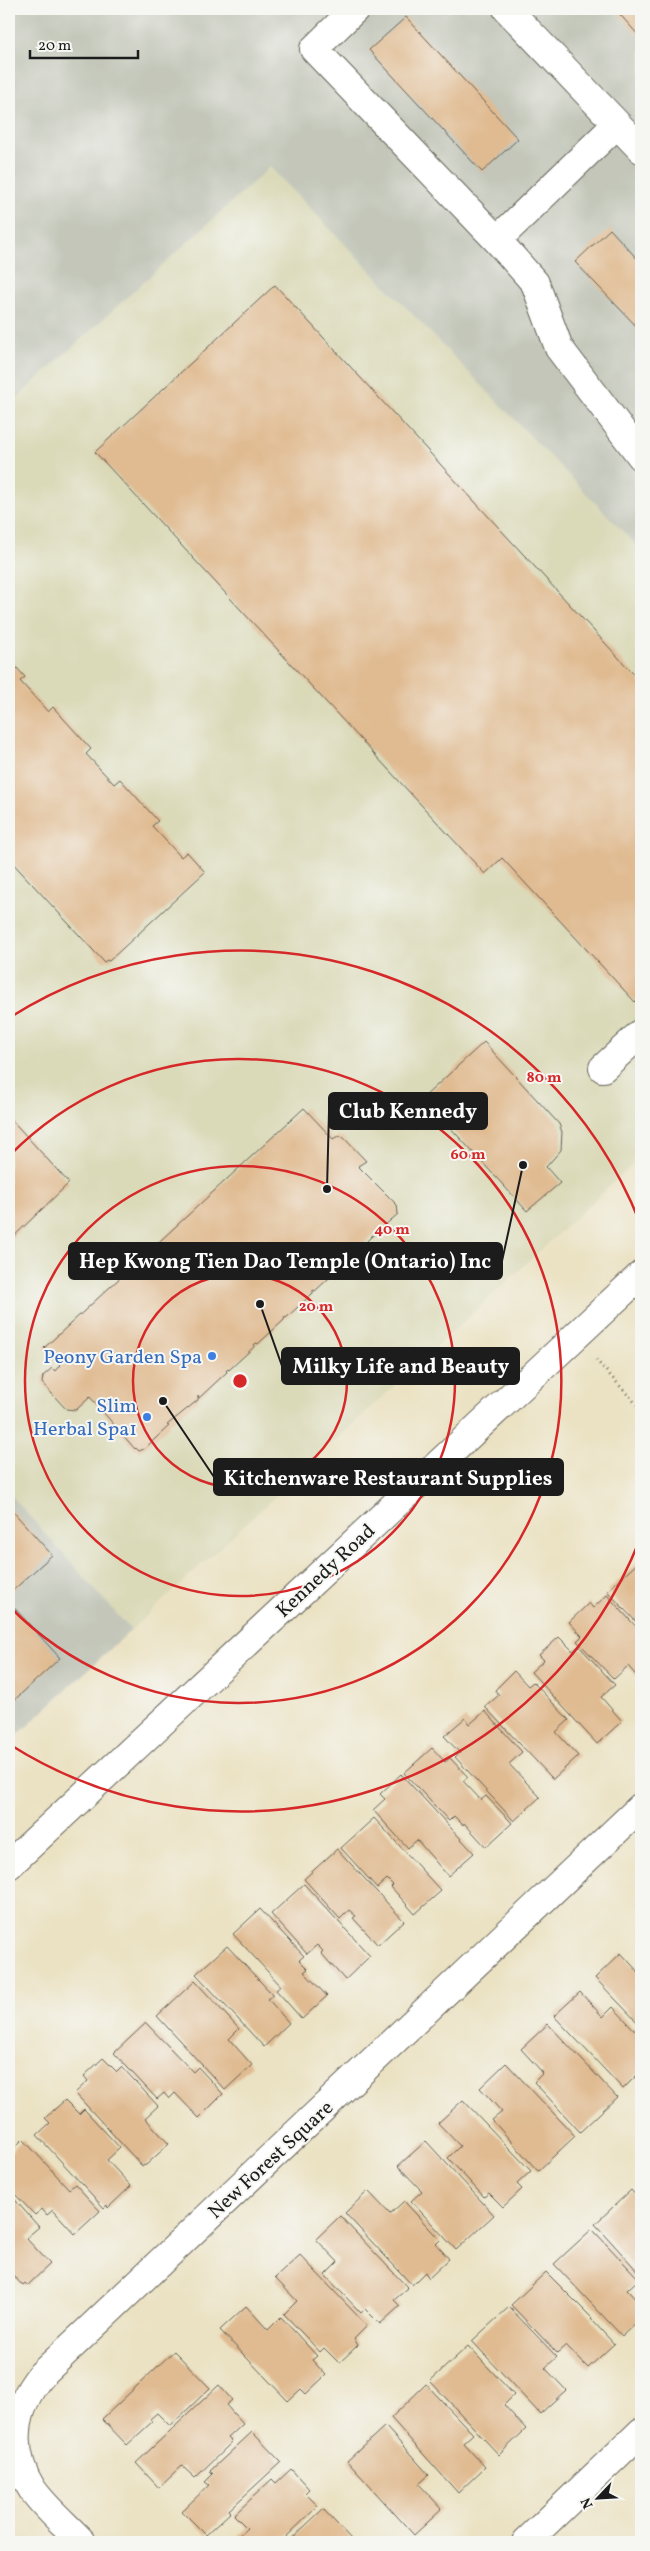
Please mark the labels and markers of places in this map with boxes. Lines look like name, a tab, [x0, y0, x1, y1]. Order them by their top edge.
callout: Club Kennedy	[329, 1093, 487, 1129]
callout: Hep Kwong Tien Dao Temple (Ontario) Inc	[69, 1243, 502, 1279]
place label: Peony Garden Spa	[43, 1344, 202, 1372]
callout: Milky Life and Beauty	[282, 1348, 519, 1384]
marker: Peony Garden Spa	[206, 1350, 218, 1362]
centre of rings	[231, 1372, 249, 1390]
place label: Slim Herbal Spa1	[33, 1393, 137, 1444]
marker: Slim Herbal Spa1	[141, 1411, 153, 1423]
callout: Kitchenware Restaurant Supplies	[214, 1459, 563, 1495]

